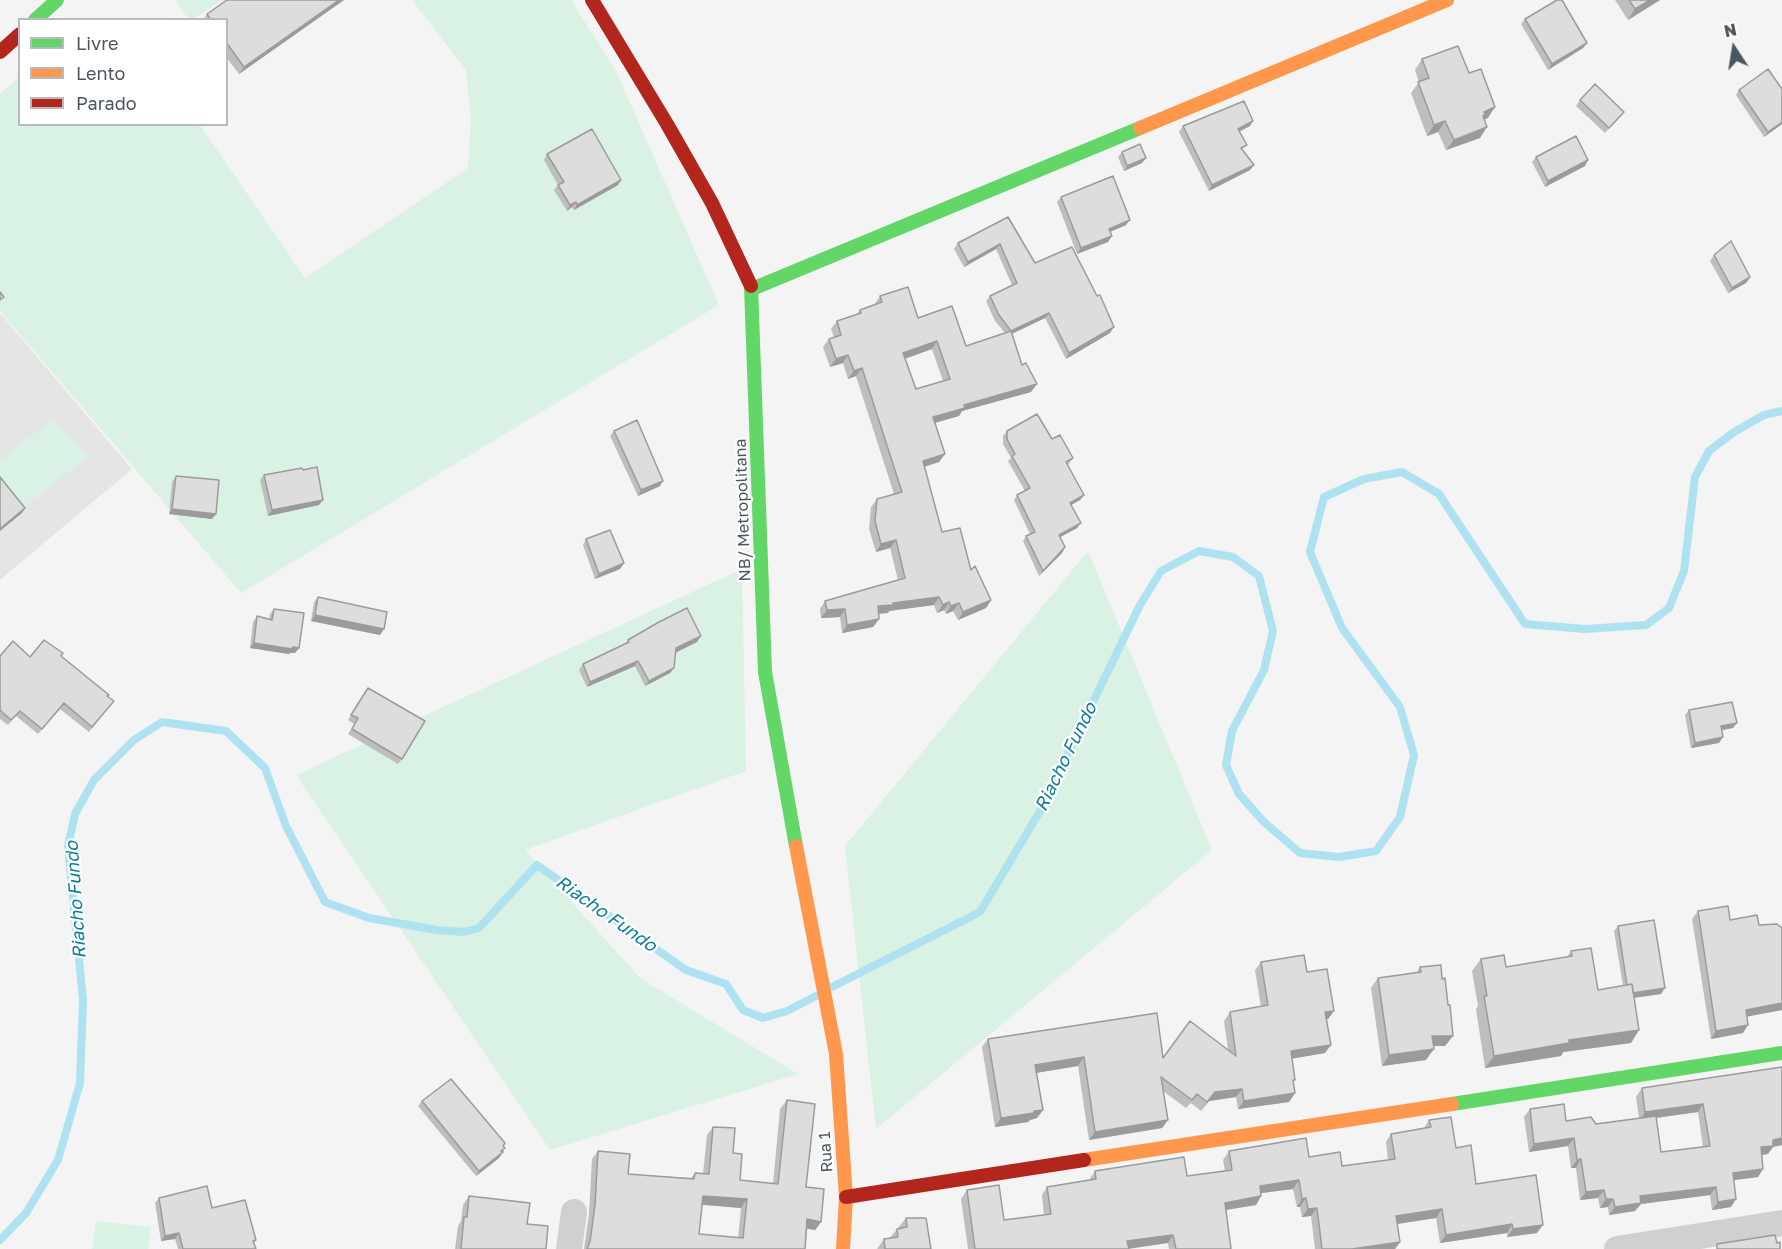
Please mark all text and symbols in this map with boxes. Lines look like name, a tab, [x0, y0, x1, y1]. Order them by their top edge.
legend	[18, 18, 228, 126]
north arrow	[1704, 18, 1764, 78]
text: N	[1722, 19, 1738, 41]
text: Livre	[76, 32, 118, 54]
text: Lento	[76, 62, 125, 84]
text: Parado	[76, 92, 137, 114]
street label: NB/ Metropolitana	[731, 438, 755, 582]
water label: Riacho Fundo	[1030, 699, 1102, 815]
water label: Riacho Fundo	[61, 840, 91, 960]
water label: Riacho Fundo	[551, 871, 661, 957]
street label: Rua 1	[815, 1131, 837, 1173]

